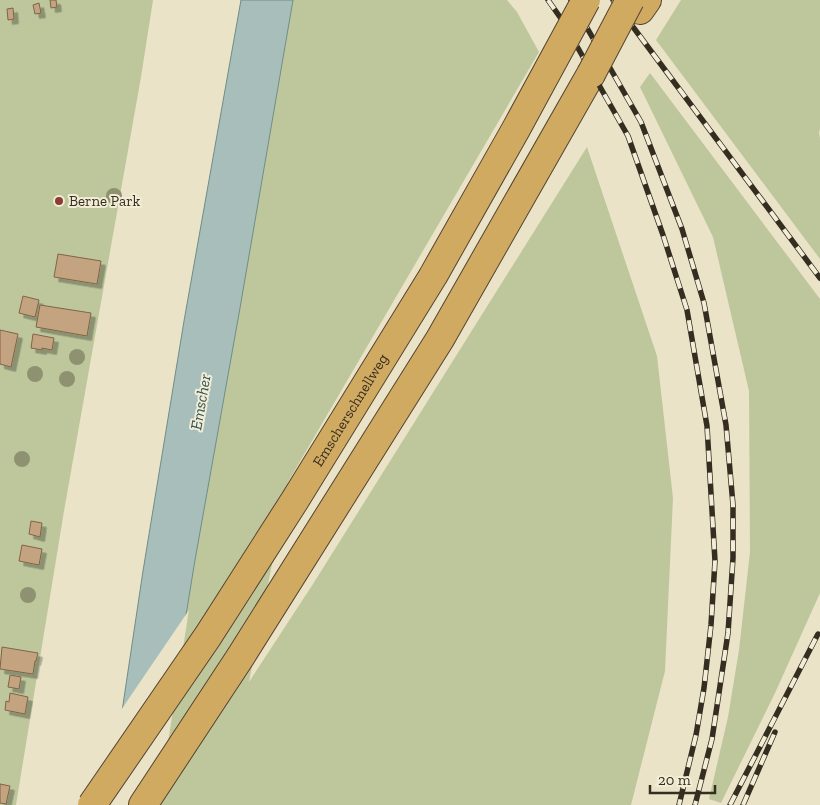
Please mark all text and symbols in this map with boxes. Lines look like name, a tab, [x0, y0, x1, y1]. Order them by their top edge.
place label: Berne Park	[69, 192, 140, 210]
marker: Berne Park	[53, 195, 65, 207]
street label: Emscherschnellweg	[309, 350, 392, 470]
water label: Emscher	[186, 372, 215, 431]
scale bar	[650, 762, 715, 794]
text: 20 m	[658, 771, 691, 789]

